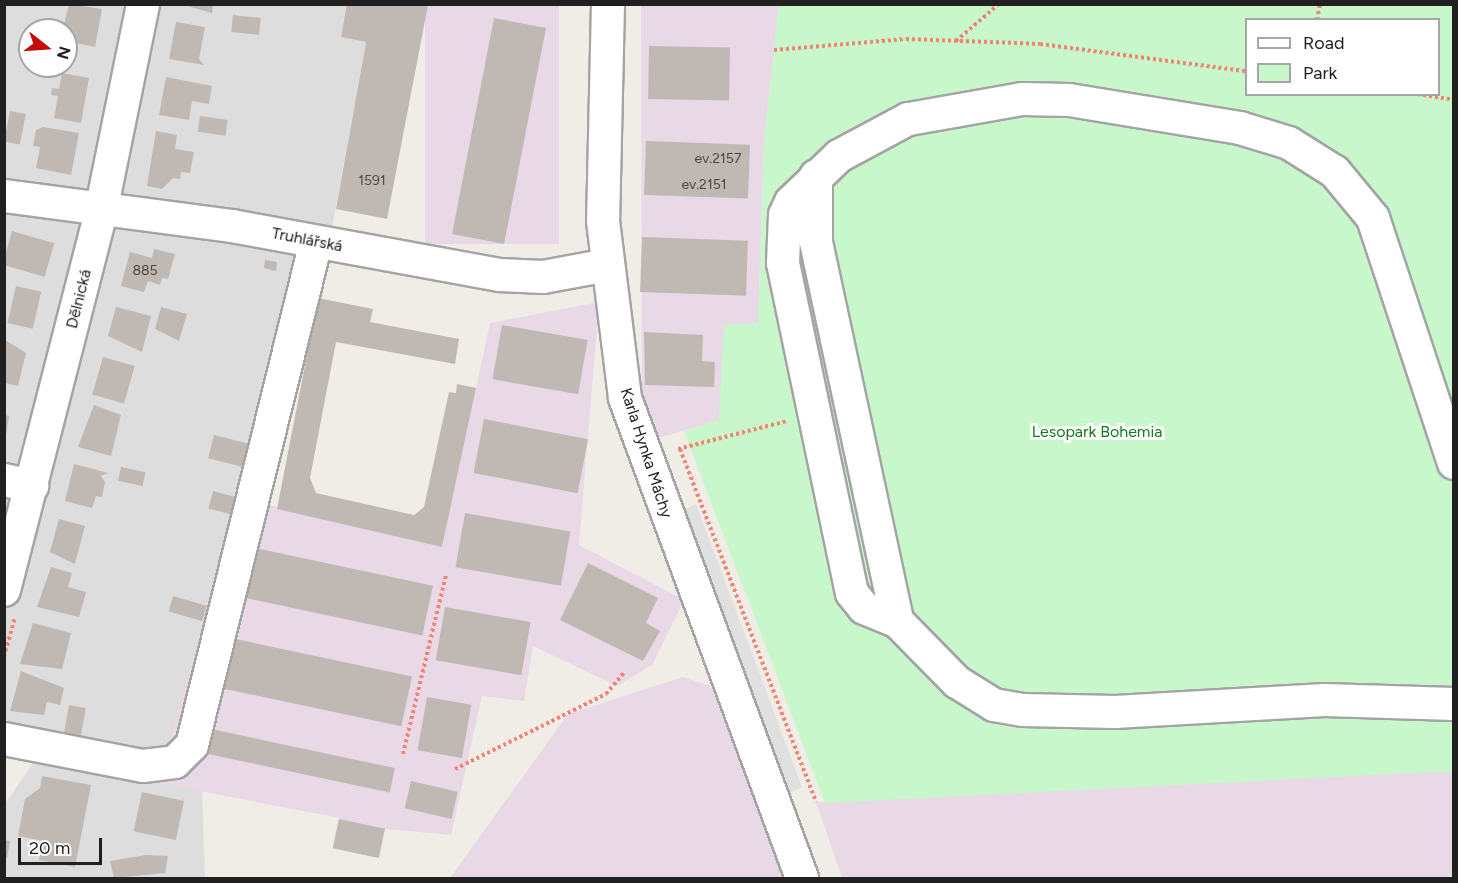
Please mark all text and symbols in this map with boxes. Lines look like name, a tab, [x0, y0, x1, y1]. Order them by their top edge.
north arrow	[18, 18, 78, 78]
legend	[1245, 18, 1440, 96]
text: Road	[1303, 32, 1344, 54]
text: N	[53, 44, 75, 62]
text: Park	[1303, 62, 1337, 84]
house number: ev.2157	[695, 151, 741, 167]
house number: 1591	[358, 173, 386, 189]
house number: ev.2151	[681, 177, 727, 193]
street label: Truhlářská	[270, 224, 344, 256]
house number: 885	[132, 263, 158, 279]
street label: Dělnická	[62, 267, 96, 331]
street label: Karla Hynka Máchy	[616, 386, 676, 520]
park label: Lesopark Bohemia	[1032, 422, 1162, 442]
scale bar	[21, 826, 105, 864]
text: 20 m	[29, 837, 70, 859]

